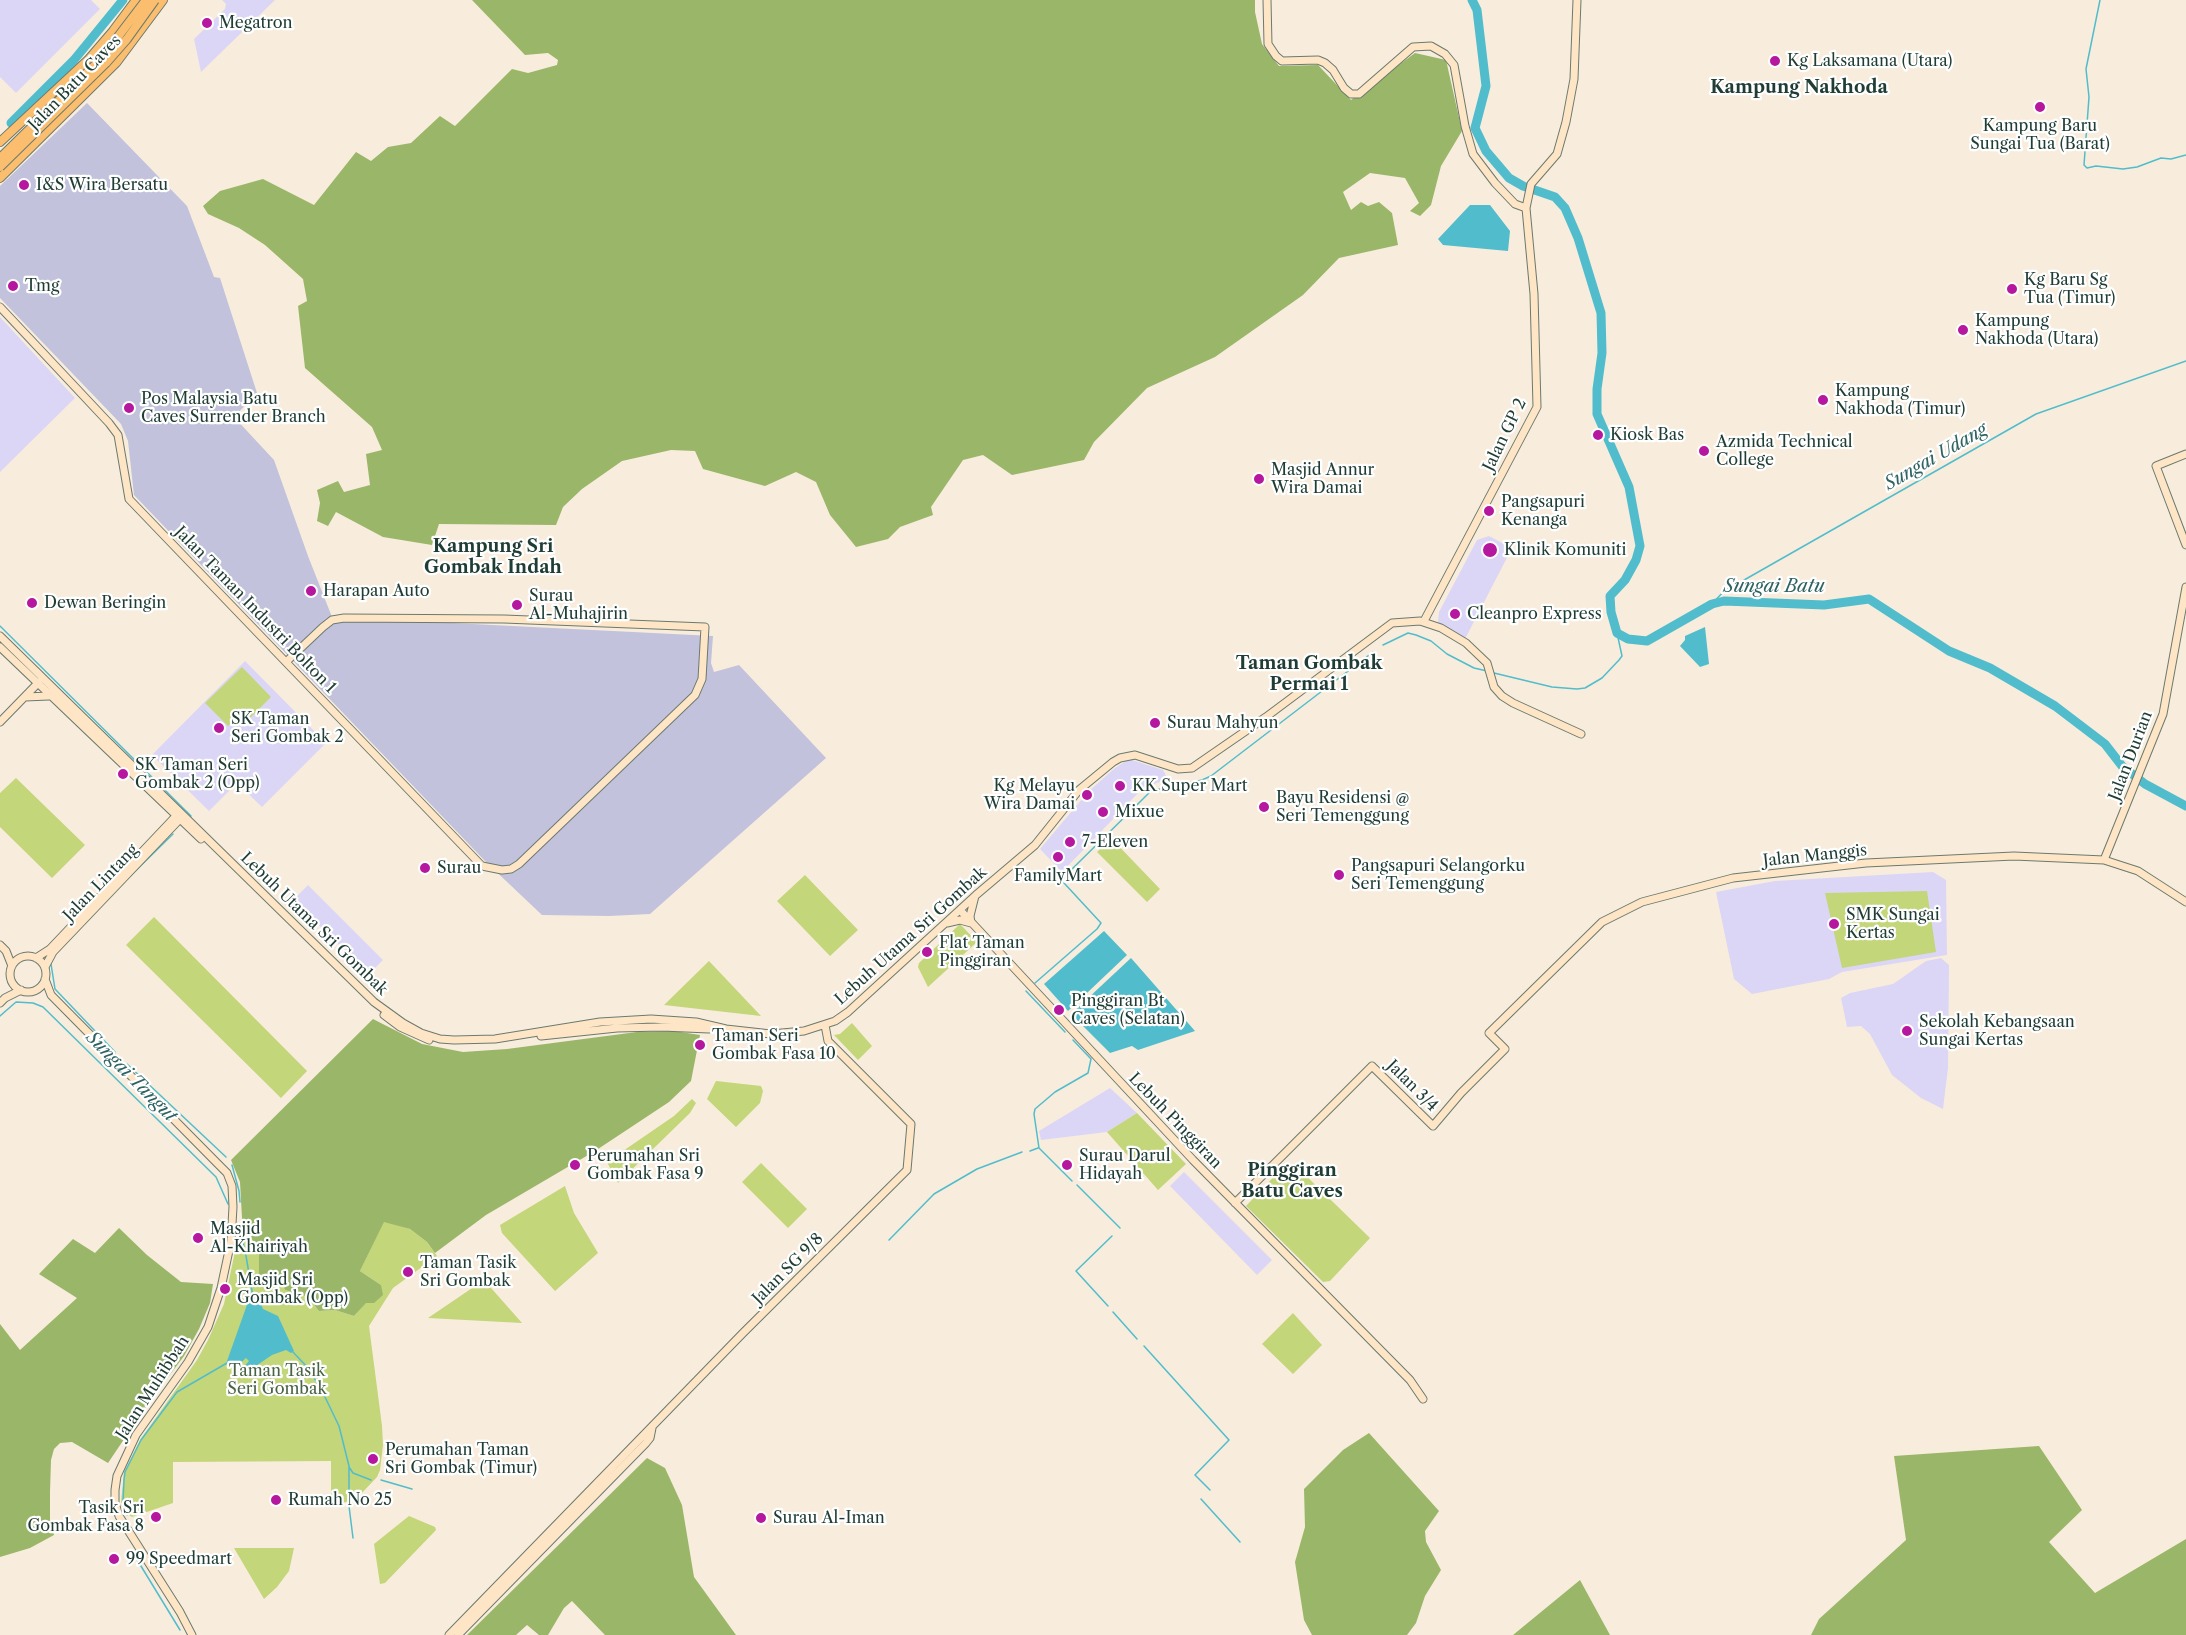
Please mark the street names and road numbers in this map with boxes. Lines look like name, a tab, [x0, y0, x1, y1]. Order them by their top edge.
street label: Jalan Batu Caves	[25, 31, 125, 135]
street label: Jalan GP 2	[1479, 396, 1531, 474]
street label: Jalan Taman Industri Bolton 1	[170, 523, 340, 697]
street label: Jalan Durian	[2105, 709, 2157, 803]
street label: Jalan Lintang	[60, 841, 142, 925]
street label: Jalan Manggis	[1762, 841, 1868, 871]
street label: Lebuh Utama Sri Gombak	[236, 849, 392, 999]
street label: Lebuh Utama Sri Gombak	[831, 863, 991, 1009]
street label: Jalan 3/4	[1382, 1056, 1442, 1116]
street label: Lebuh Pinggiran	[1125, 1069, 1225, 1173]
street label: Jalan SG 9/8	[749, 1230, 827, 1308]
street label: Jalan Muhibbah	[112, 1333, 194, 1443]

